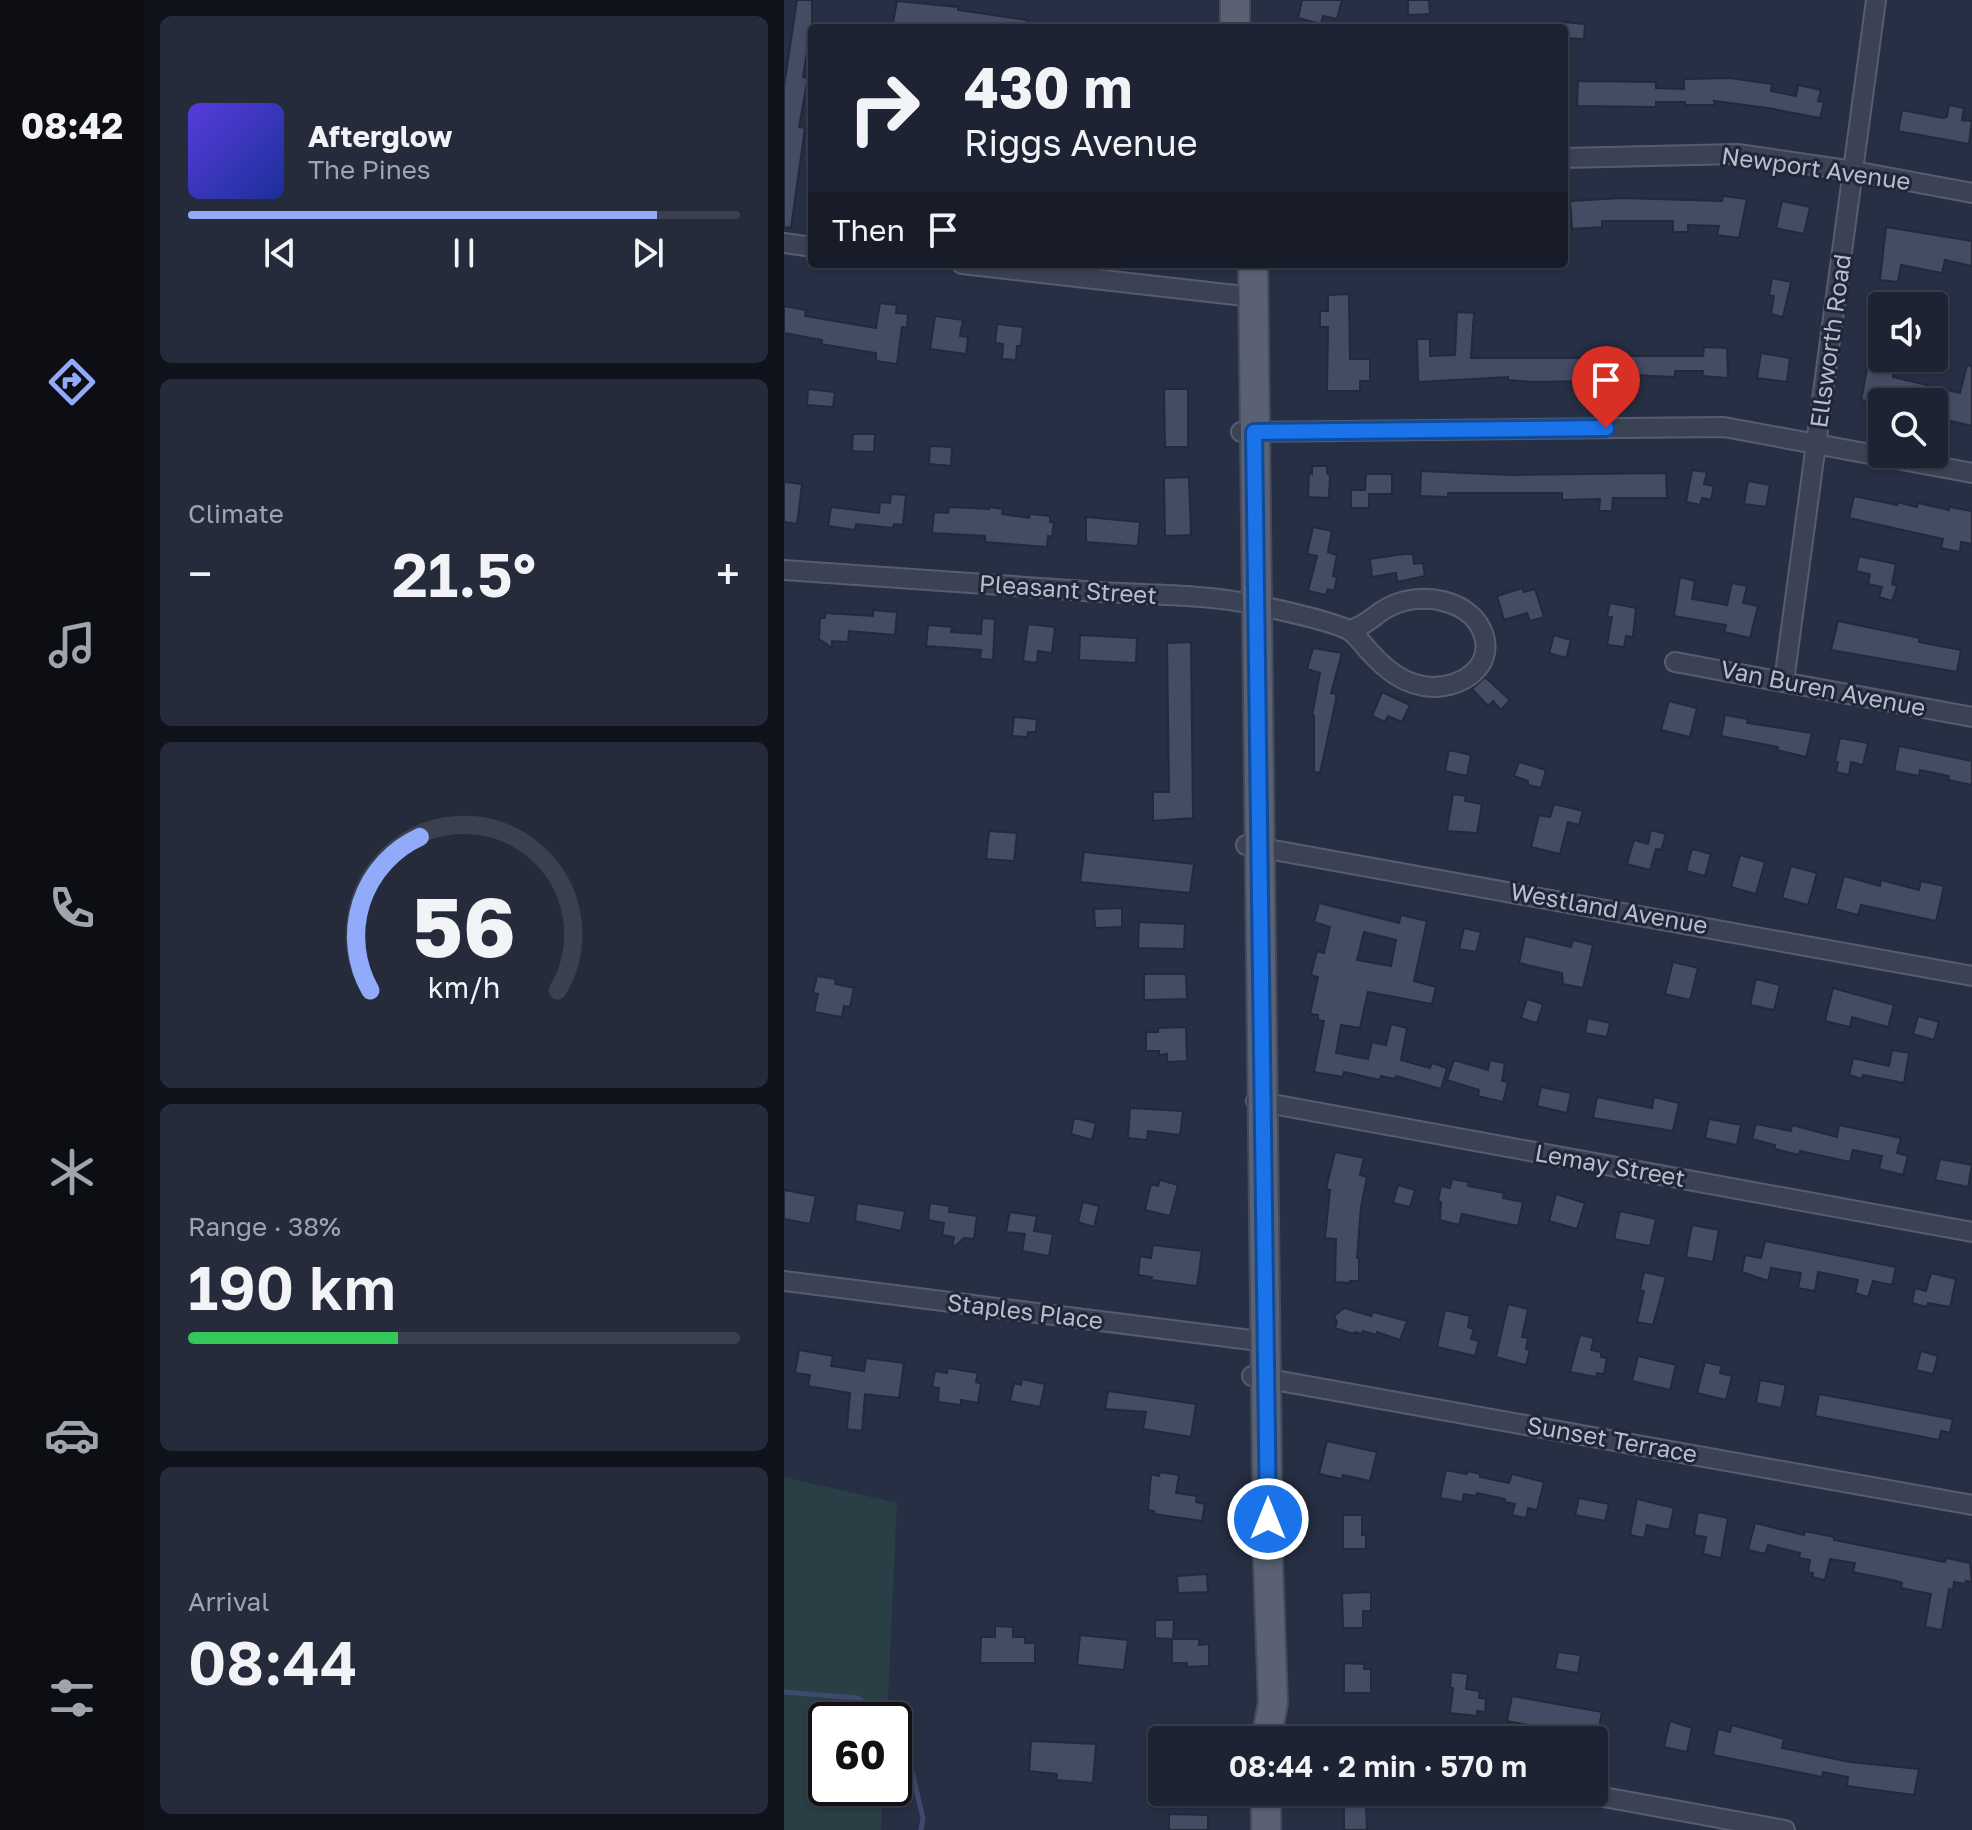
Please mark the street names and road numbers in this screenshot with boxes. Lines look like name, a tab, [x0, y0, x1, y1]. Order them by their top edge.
street label: Newport Avenue	[1720, 140, 1913, 195]
street label: Ellsworth Road	[1803, 252, 1856, 430]
street label: Pleasant Street	[978, 568, 1158, 609]
street label: Van Buren Avenue	[1718, 653, 1928, 722]
street label: Westland Avenue	[1508, 876, 1710, 939]
street label: Lemay Street	[1533, 1137, 1688, 1192]
street label: Staples Place	[946, 1287, 1105, 1334]
street label: Sunset Terrace	[1525, 1409, 1700, 1468]

